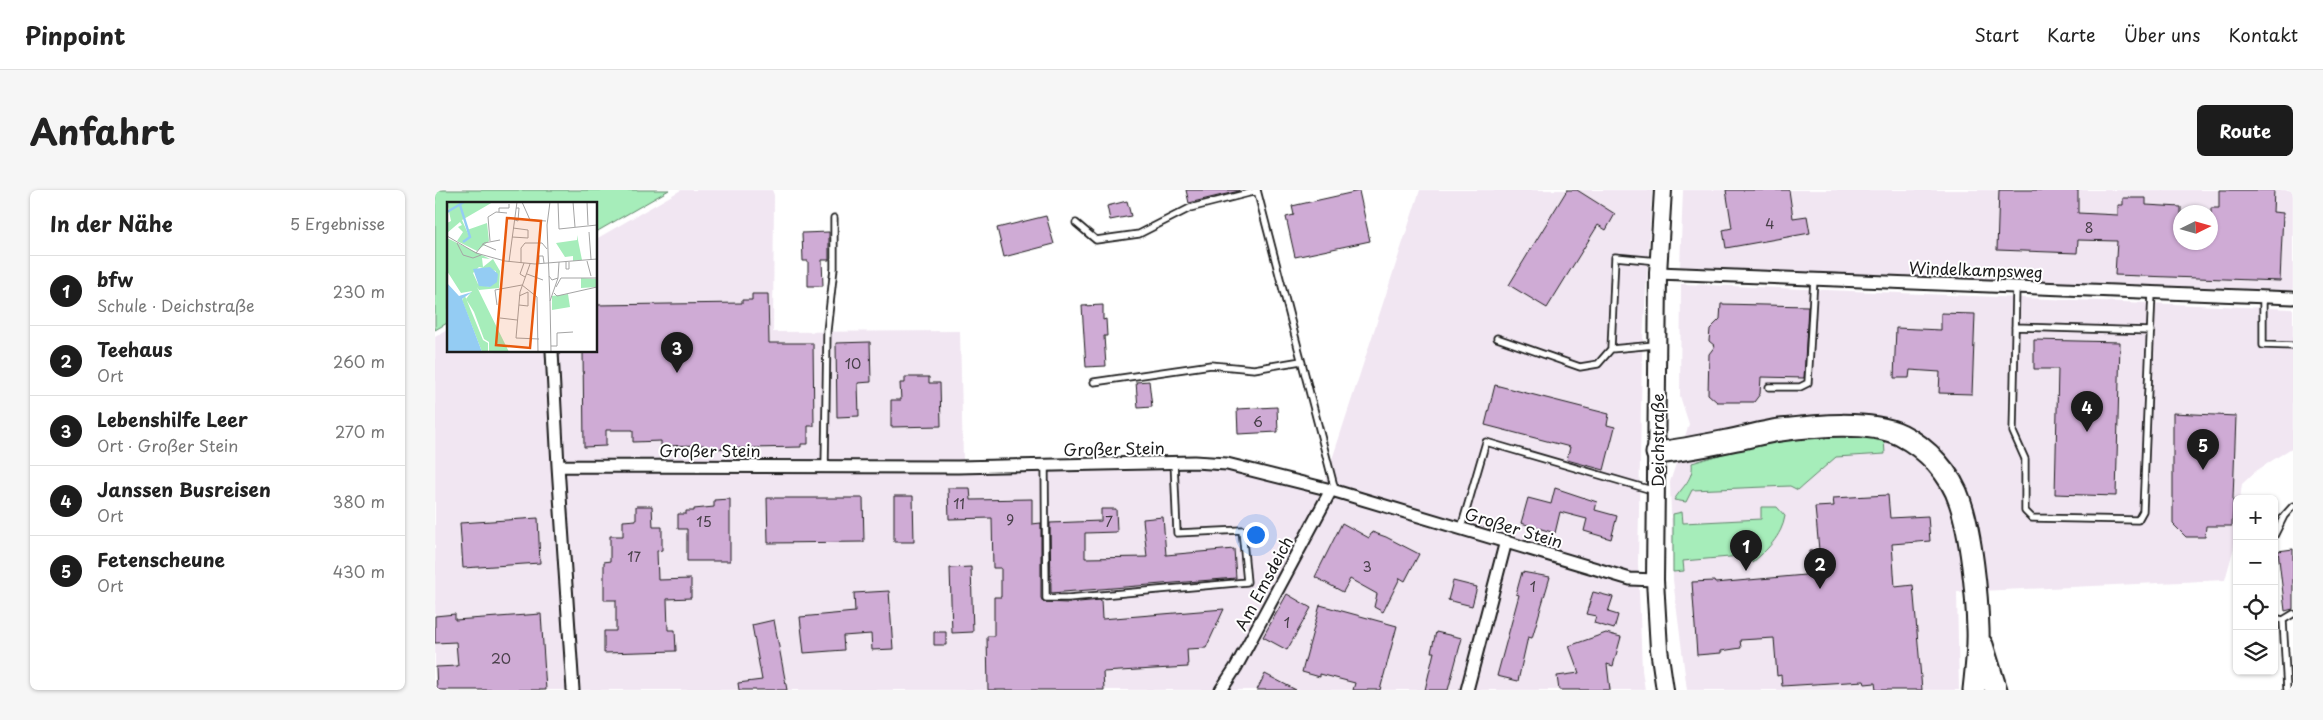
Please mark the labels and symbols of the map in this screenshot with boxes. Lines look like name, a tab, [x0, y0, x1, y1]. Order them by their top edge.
inset map	[447, 202, 597, 352]
north arrow	[2173, 205, 2218, 250]
house number: 4	[1765, 213, 1775, 234]
house number: 8	[2085, 217, 2093, 238]
street label: Windelkampsweg	[1908, 255, 2044, 283]
pin: 3	[661, 332, 693, 373]
house number: 10	[845, 353, 861, 374]
pin: 4	[2071, 391, 2103, 432]
street label: Deichstraße	[1645, 393, 1669, 487]
house number: 6	[1253, 411, 1263, 432]
pin: 5	[2187, 429, 2219, 470]
street label: Großer Stein	[1063, 435, 1165, 461]
street label: Großer Stein	[659, 438, 761, 462]
house number: 11	[953, 493, 965, 514]
street label: Großer Stein	[1462, 501, 1566, 553]
house number: 9	[1006, 509, 1014, 530]
house number: 15	[696, 511, 712, 532]
house number: 7	[1105, 511, 1113, 532]
your location	[1243, 522, 1269, 548]
pin: 1	[1730, 530, 1762, 571]
street label: Am Emsdeich	[1228, 532, 1298, 634]
house number: 17	[627, 546, 641, 567]
pin: 2	[1804, 548, 1836, 589]
house number: 3	[1362, 556, 1372, 577]
house number: 1	[1530, 576, 1536, 597]
house number: 1	[1284, 612, 1290, 633]
house number: 20	[491, 648, 511, 669]

